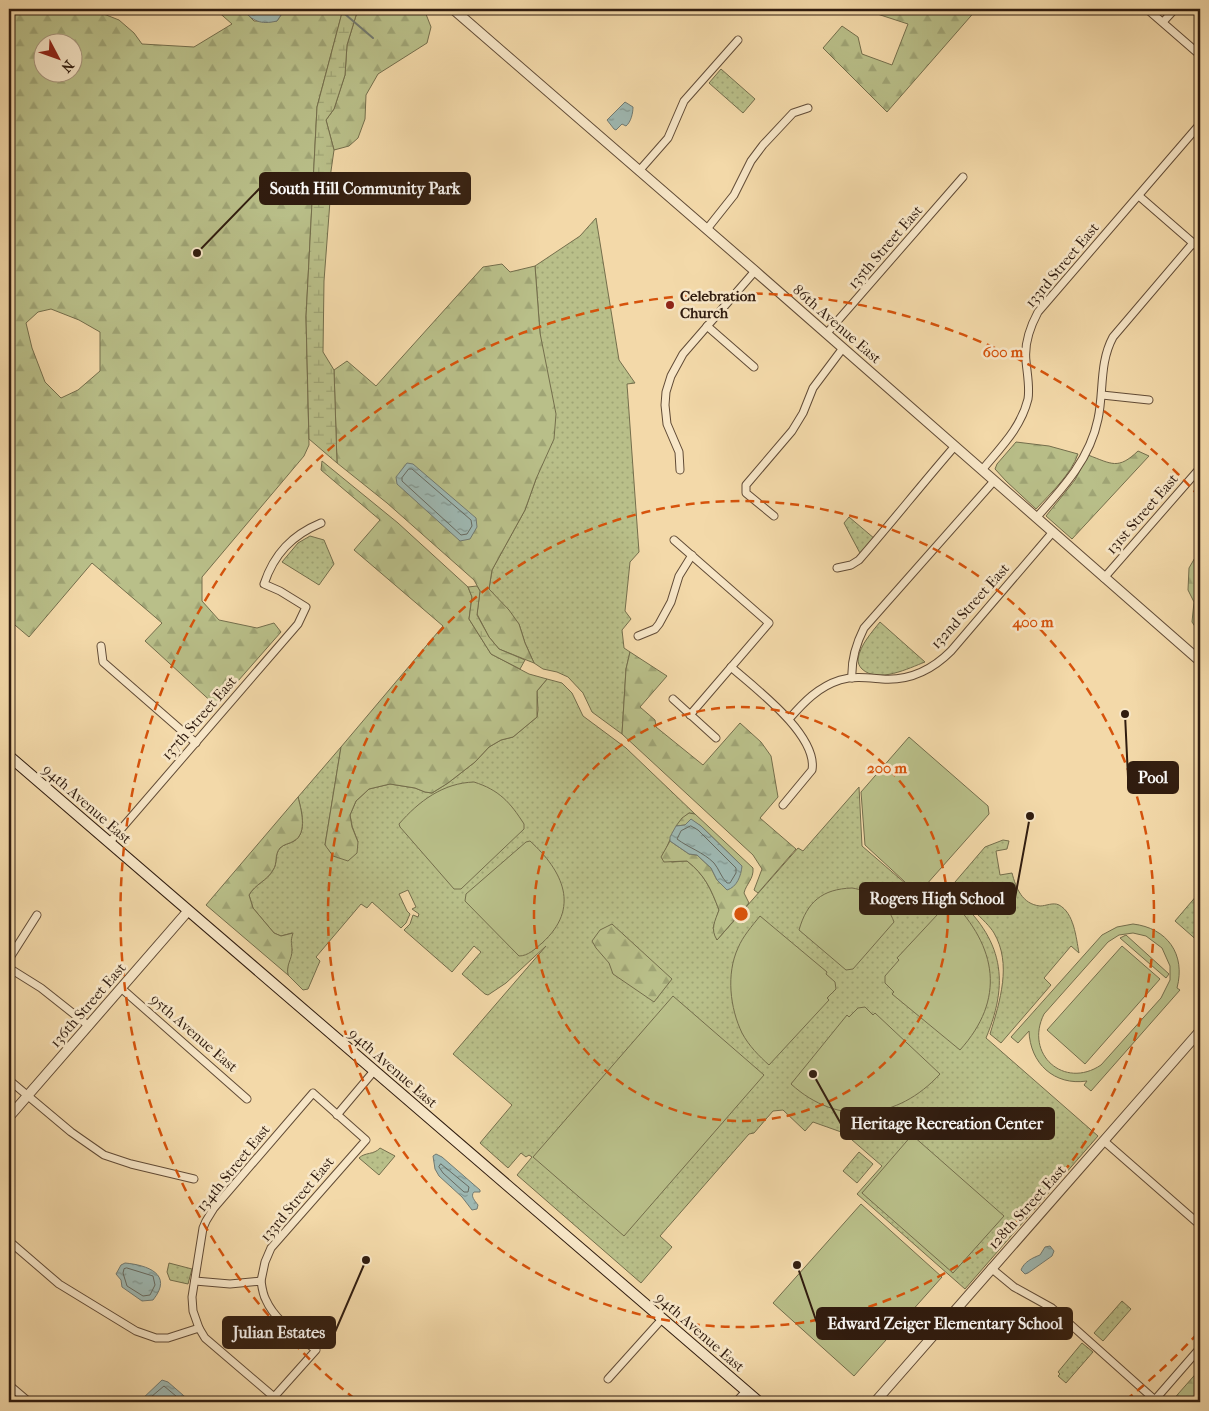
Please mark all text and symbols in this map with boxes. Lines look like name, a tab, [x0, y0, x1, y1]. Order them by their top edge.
north arrow	[32, 32, 82, 82]
text: N	[57, 57, 77, 76]
callout: South Hill Community Park	[260, 173, 470, 204]
text: South Hill Community Park	[270, 179, 461, 199]
street label: 135th Street East	[844, 201, 927, 292]
street label: 133rd Street East	[1021, 218, 1103, 311]
street label: 86th Avenue East	[789, 281, 885, 368]
place label: Celebration Church	[680, 287, 756, 322]
marker: Celebration Church	[664, 299, 676, 311]
text: 600 m	[983, 343, 1024, 361]
street label: 131st Street East	[1102, 470, 1182, 558]
street label: 132nd Street East	[927, 559, 1014, 653]
text: 400 m	[1011, 613, 1054, 631]
street label: 137th Street East	[158, 672, 241, 764]
text: 200 m	[867, 759, 907, 777]
street label: 94th Avenue East	[39, 760, 136, 848]
callout: Pool	[1128, 762, 1178, 793]
text: Pool	[1138, 768, 1168, 787]
callout: Rogers High School	[860, 883, 1015, 914]
text: Rogers High School	[869, 889, 1005, 909]
centre of rings	[732, 905, 750, 923]
street label: 136th Street East	[46, 958, 130, 1051]
street label: 95th Avenue East	[147, 990, 242, 1076]
street label: 94th Avenue East	[345, 1024, 442, 1112]
callout: Heritage Recreation Center	[841, 1108, 1054, 1139]
text: Heritage Recreation Center	[851, 1114, 1044, 1134]
street label: 134th Street East	[192, 1120, 274, 1215]
street label: 133rd Street East	[256, 1152, 338, 1245]
street label: 128th Street East	[984, 1161, 1070, 1253]
street label: 94th Avenue East	[652, 1288, 749, 1376]
callout: Edward Zeiger Elementary School	[817, 1308, 1072, 1339]
text: Edward Zeiger Elementary School	[827, 1314, 1063, 1334]
callout: Julian Estates	[223, 1317, 335, 1348]
text: Julian Estates	[231, 1323, 325, 1343]

